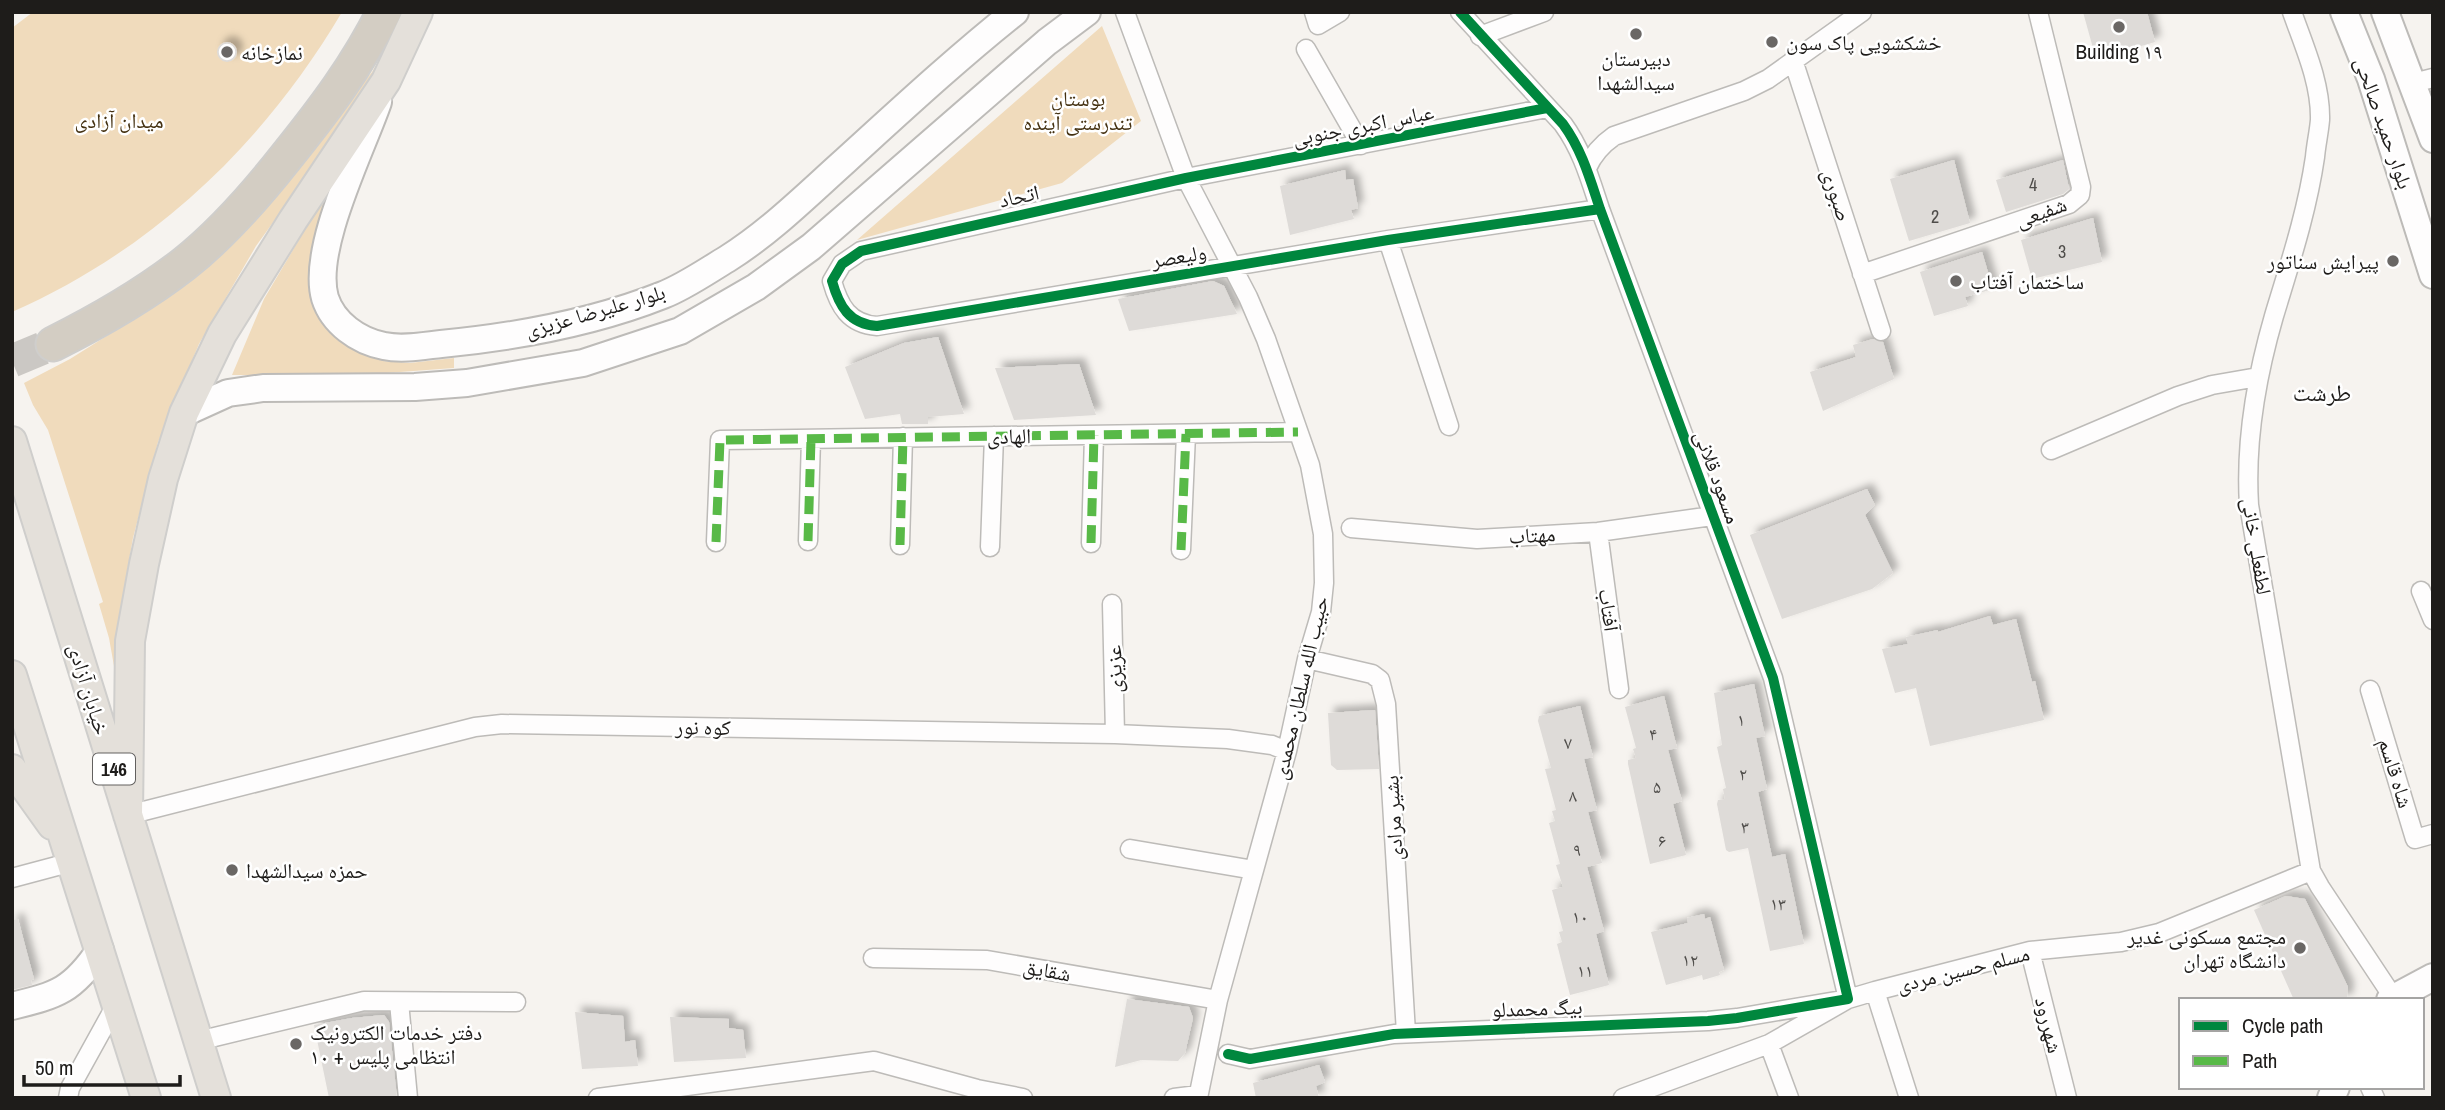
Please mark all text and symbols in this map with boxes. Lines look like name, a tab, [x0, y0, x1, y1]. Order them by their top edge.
marker: Building ۱۹	[2111, 19, 2127, 35]
marker: دبيرستان سیدالشهدا	[1628, 26, 1644, 42]
place label: خشکشویی پاک سون	[1786, 28, 1942, 57]
marker: خشکشویی پاک سون	[1764, 34, 1780, 50]
place label: Building ۱۹	[2076, 37, 2162, 66]
place label: نمازخانه	[241, 38, 303, 67]
marker: نمازخانه	[219, 44, 235, 60]
place label: دبيرستان سیدالشهدا	[1597, 44, 1675, 97]
street label: بلوار حمید صالحی	[2348, 53, 2420, 193]
park label: بوستان تندرستی آینده	[1024, 84, 1132, 137]
street label: عباس اکبری جنوبی	[1290, 97, 1437, 153]
park label: میدان آزادی	[75, 106, 163, 135]
street label: صبوری	[1815, 165, 1859, 225]
house number: 4	[2029, 172, 2037, 197]
street label: اتحاد	[996, 177, 1042, 215]
street label: شفیعی	[2011, 189, 2071, 235]
house number: 2	[1931, 204, 1939, 229]
street label: ولیعصر	[1148, 237, 1209, 275]
house number: 3	[2058, 239, 2066, 264]
place label: پیرایش سناتور	[2266, 247, 2379, 276]
marker: پیرایش سناتور	[2385, 253, 2401, 269]
place label: ساختمان آفتاب	[1970, 267, 2084, 296]
marker: ساختمان آفتاب	[1948, 273, 1964, 289]
street label: بلوار علیرضا عزیزی	[521, 277, 669, 345]
district label: طرشت	[2293, 377, 2351, 408]
street label: الهادی	[987, 421, 1031, 451]
street label: مسعود قلانی	[1688, 426, 1748, 528]
street label: لطفعلی خانی	[2235, 495, 2279, 597]
street label: مهتاب	[1508, 519, 1556, 551]
street label: آفتاب	[1592, 587, 1626, 634]
street label: حبیب الله سلطان محمدی	[1265, 593, 1335, 783]
street label: خیابان آزادی	[61, 640, 117, 738]
street label: عزیزی	[1099, 644, 1129, 693]
house number: ۱	[1737, 707, 1745, 732]
street label: کوه نور	[674, 712, 731, 742]
house number: ۴	[1649, 721, 1657, 746]
house number: ۷	[1564, 730, 1572, 755]
street label: شاه قاسم	[2372, 735, 2420, 811]
road number: 146	[93, 754, 135, 784]
house number: ۲	[1739, 761, 1747, 786]
house number: ۵	[1653, 774, 1661, 799]
street label: بشیر مرادی	[1376, 775, 1410, 861]
house number: ۸	[1569, 783, 1577, 808]
house number: ۳	[1741, 814, 1749, 839]
house number: ۶	[1658, 828, 1666, 853]
house number: ۹	[1573, 837, 1581, 862]
place label: حمزه سیدالشهدا	[246, 856, 368, 885]
marker: حمزه سیدالشهدا	[224, 862, 240, 878]
house number: ۱۳	[1770, 891, 1786, 916]
house number: ۱۰	[1572, 904, 1588, 929]
place label: مجتمع مسکونی غدیر دانشگاه تهران	[2126, 922, 2286, 975]
street label: مسلم حسین مردی	[1893, 938, 2033, 1000]
marker: مجتمع مسکونی غدیر دانشگاه تهران	[2292, 940, 2308, 956]
house number: ۱۲	[1682, 947, 1698, 972]
street label: شقایق	[1021, 952, 1073, 988]
house number: ۱۱	[1577, 958, 1593, 983]
street label: بیگ محمدلو	[1491, 992, 1583, 1024]
street label: شهررود	[2028, 994, 2070, 1056]
legend	[2179, 998, 2424, 1089]
text: Cycle path	[2242, 1011, 2323, 1040]
place label: دفتر خدمات الکترونیک انتظامی پلیس + ۱۰	[310, 1018, 482, 1071]
marker: دفتر خدمات الکترونیک انتظامی پلیس + ۱۰	[288, 1036, 304, 1052]
scale bar	[24, 1044, 180, 1088]
text: Path	[2242, 1046, 2277, 1075]
text: 50 m	[35, 1053, 73, 1082]

